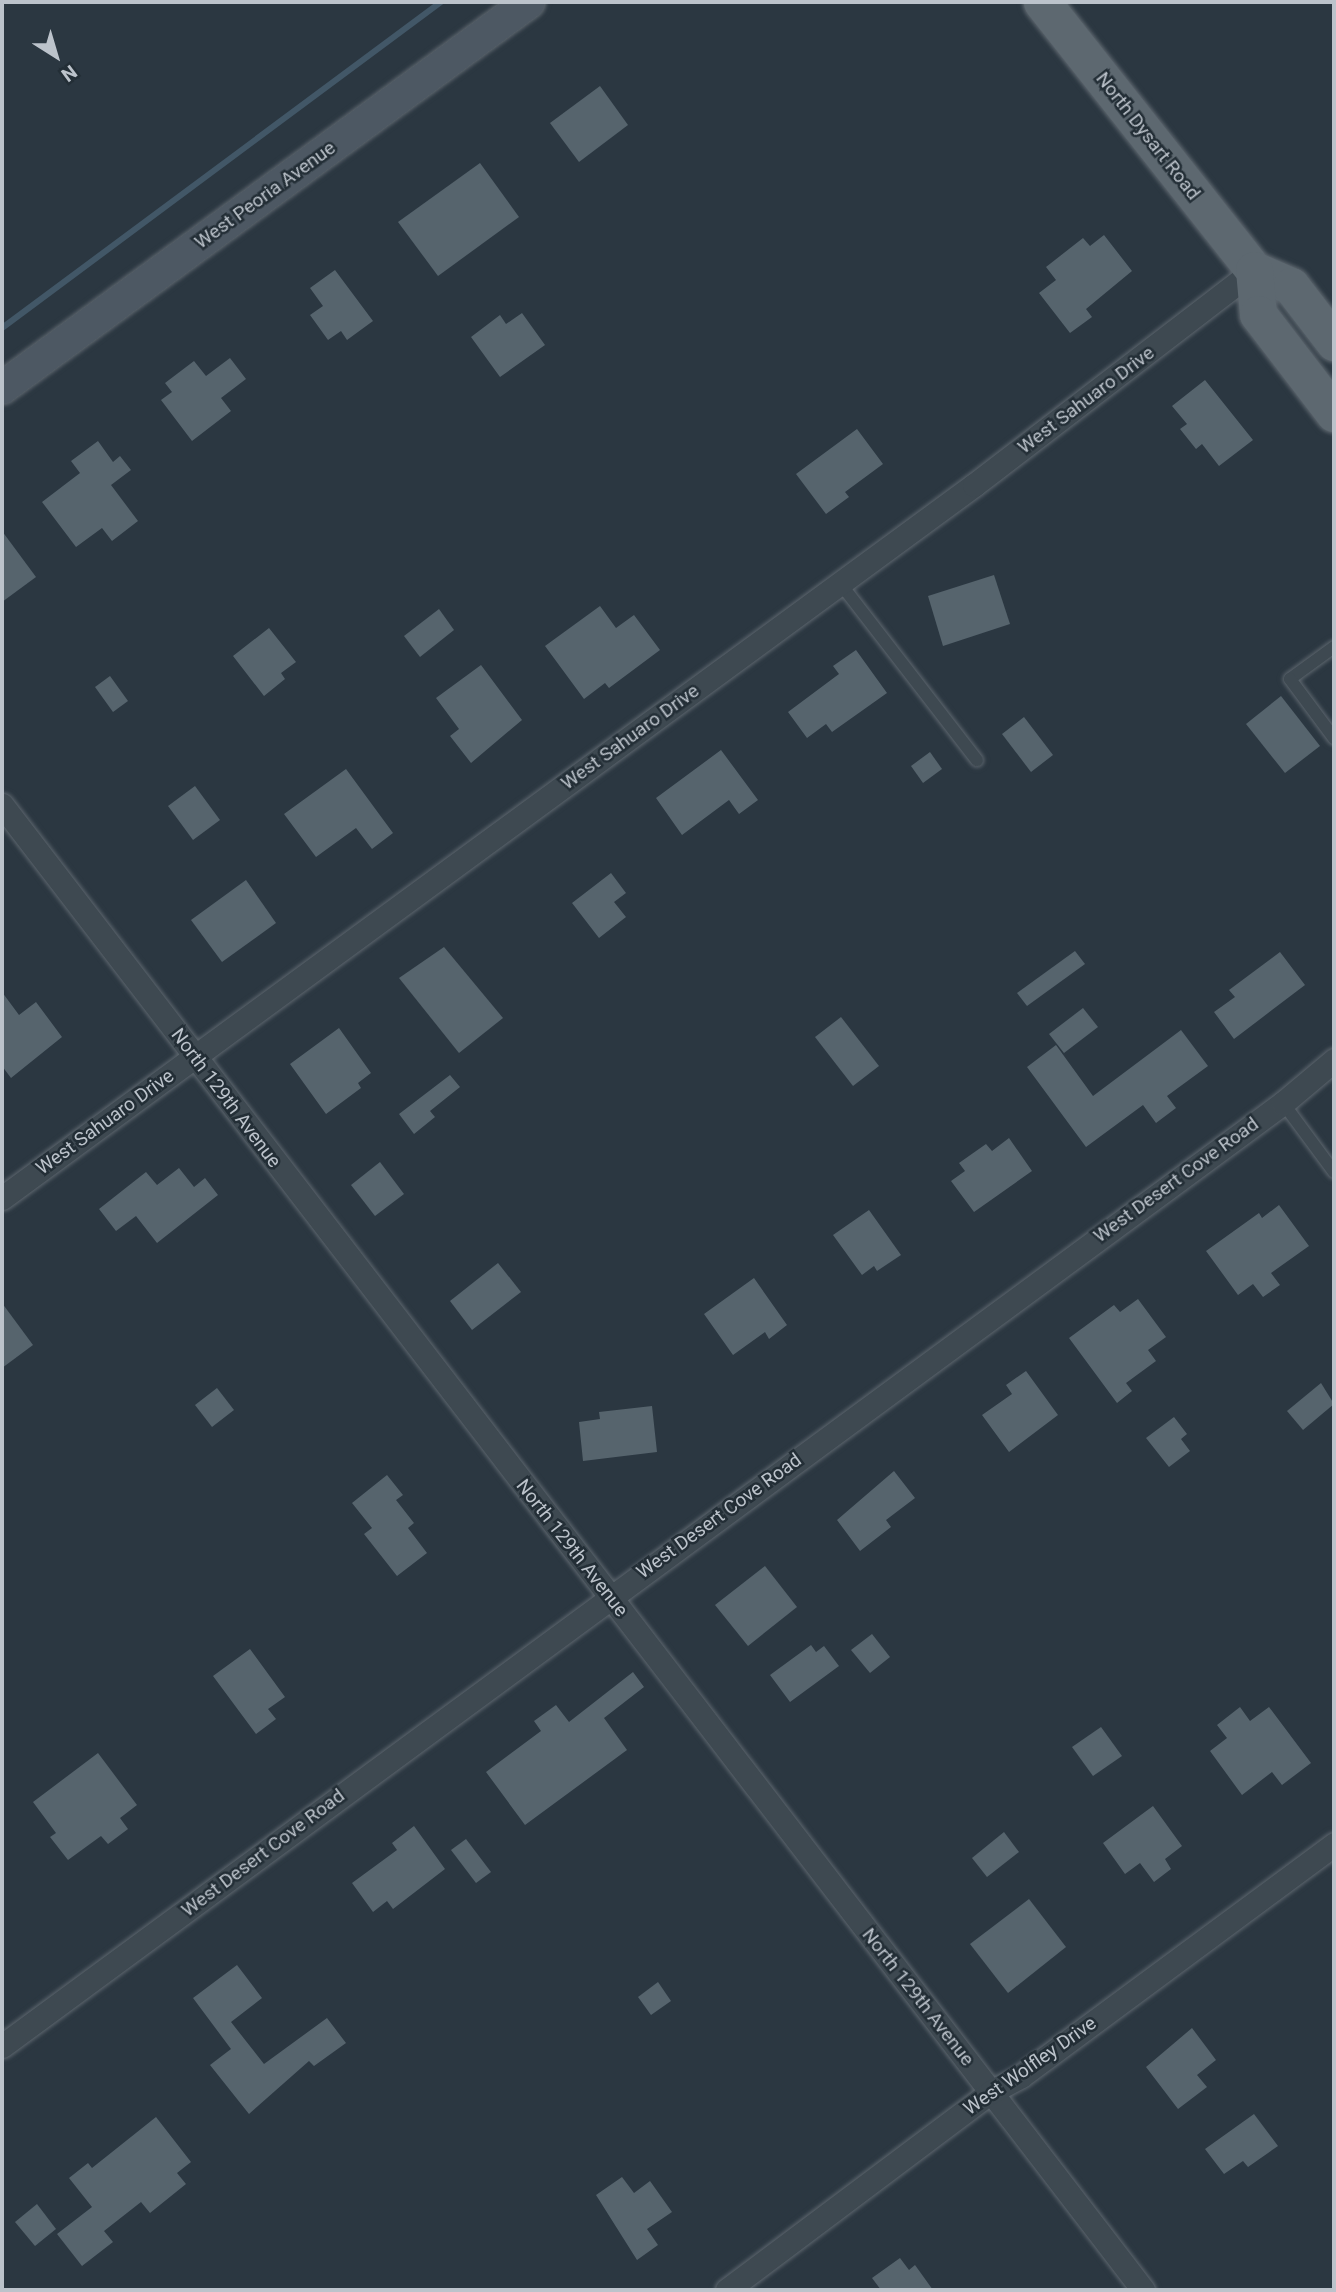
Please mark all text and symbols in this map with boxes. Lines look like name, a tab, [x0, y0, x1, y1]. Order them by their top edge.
north arrow	[21, 21, 91, 91]
text: N	[57, 60, 81, 86]
street label: North Dysart Road	[1091, 68, 1205, 204]
street label: West Peoria Avenue	[190, 136, 340, 254]
street label: West Sahuaro Drive	[1013, 341, 1159, 459]
street label: West Sahuaro Drive	[557, 679, 703, 795]
street label: North 129th Avenue	[166, 1024, 286, 1172]
street label: West Sahuaro Drive	[32, 1064, 178, 1180]
street label: West Desert Cove Road	[1089, 1113, 1263, 1247]
street label: West Desert Cove Road	[632, 1449, 806, 1583]
street label: North 129th Avenue	[511, 1475, 633, 1621]
street label: West Desert Cove Road	[177, 1784, 349, 1922]
street label: North 129th Avenue	[857, 1924, 979, 2070]
street label: West Wolfley Drive	[959, 2012, 1101, 2120]

